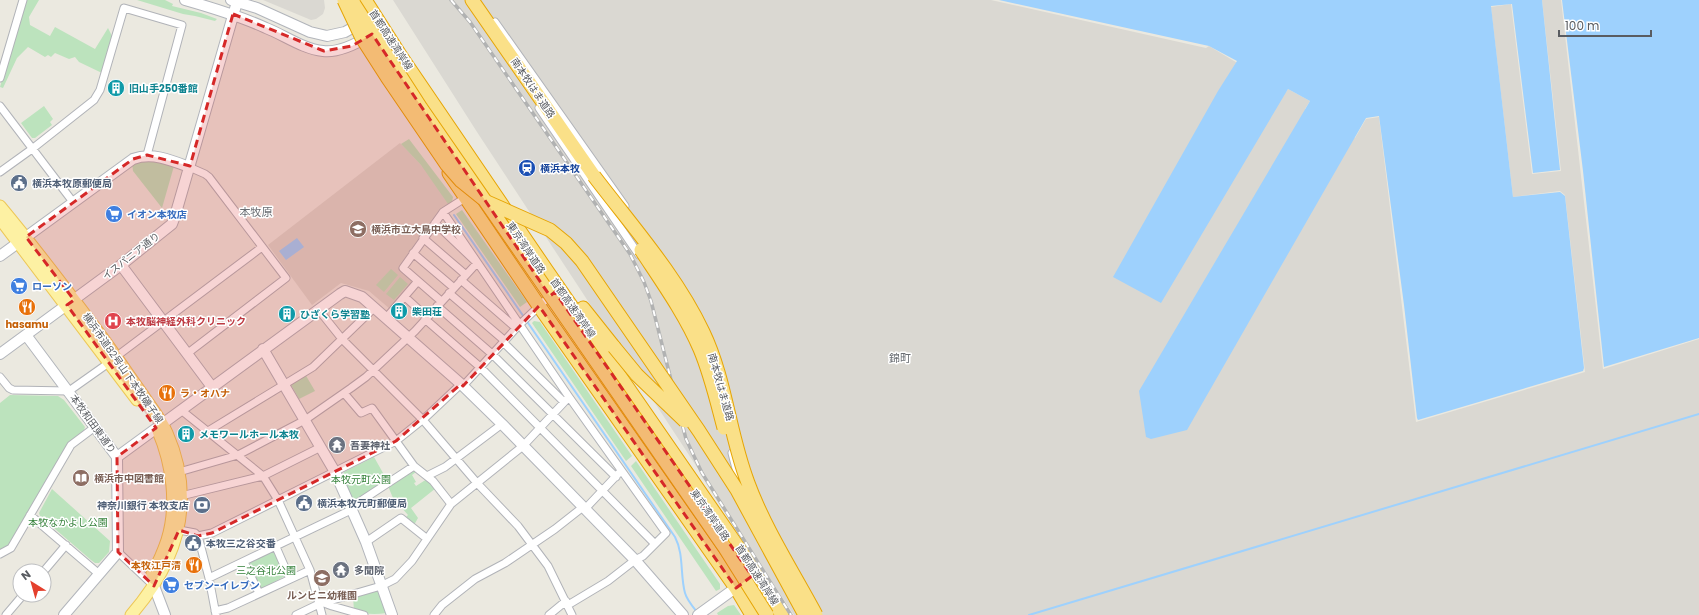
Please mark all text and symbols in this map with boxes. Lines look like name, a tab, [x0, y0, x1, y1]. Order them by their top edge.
street label: 首都高速湾岸線	[366, 7, 416, 73]
scale bar	[1559, 12, 1651, 38]
text: 100 m	[1565, 17, 1599, 34]
street label: 南本牧はま道路	[507, 55, 559, 121]
building icon: 旧山手250番館	[106, 78, 126, 98]
place label: 旧山手250番館	[129, 81, 198, 96]
station icon: 横浜本牧	[517, 158, 537, 178]
place label: 横浜本牧	[540, 161, 580, 176]
public building icon: 横浜本牧原郵便局	[9, 173, 29, 193]
place label: 横浜本牧原郵便局	[32, 176, 112, 191]
supermarket icon: イオン本牧店	[104, 204, 124, 224]
district label: 本牧原	[240, 204, 273, 220]
place label: イオン本牧店	[127, 207, 187, 222]
school or university icon: 横浜市立大鳥中学校	[348, 219, 368, 239]
street label: 東京湾岸道路	[503, 219, 549, 277]
place label: 横浜市立大鳥中学校	[371, 222, 461, 237]
street label: イスパニア通り	[99, 229, 163, 283]
street label: 首都高速湾岸線	[547, 275, 599, 341]
supermarket icon: ローソン	[9, 276, 29, 296]
place label: ローソン	[32, 279, 72, 294]
restaurant icon: hasamu	[17, 297, 37, 317]
building icon: 柴田荘	[389, 301, 409, 321]
building icon: ひざくら学習塾	[277, 304, 297, 324]
place label: 柴田荘	[412, 304, 442, 319]
place label: ひざくら学習塾	[300, 307, 370, 322]
street label: 横浜市道82号山下本牧磯子線	[79, 310, 167, 426]
hospital icon: 本牧脳神経外科クリニック	[103, 311, 123, 331]
place label: 本牧脳神経外科クリニック	[125, 314, 246, 329]
place label: hasamu	[5, 317, 49, 332]
district label: 錦町	[889, 350, 911, 366]
street label: 南本牧はま道路	[704, 351, 738, 423]
restaurant icon: ラ・オハナ	[157, 383, 177, 403]
place label: ラ・オハナ	[180, 386, 230, 401]
street label: 本牧和田東通り	[66, 391, 120, 457]
building icon: メモワールホール本牧	[176, 424, 196, 444]
place label: メモワールホール本牧	[199, 427, 299, 442]
temple icon: 吾妻神社	[327, 435, 347, 455]
place label: 吾妻神社	[350, 438, 391, 453]
library icon: 横浜市中図書館	[71, 468, 91, 488]
place label: 横浜市中図書館	[94, 471, 164, 486]
park label: 本牧元町公園	[331, 472, 391, 487]
street label: 東京湾岸道路	[687, 486, 733, 544]
public building icon: 横浜本牧元町郵便局	[294, 493, 314, 513]
bank icon: 神奈川銀行 本牧支店	[192, 495, 212, 515]
place label: 横浜本牧元町郵便局	[317, 496, 407, 511]
place label: 神奈川銀行 本牧支店	[97, 498, 189, 513]
park label: 本牧なかよし公園	[28, 515, 108, 530]
public building icon: 本牧三之谷交番	[183, 533, 203, 553]
place label: 本牧三之谷交番	[205, 536, 276, 551]
street label: 首都高速湾岸線	[732, 542, 782, 608]
restaurant icon: 本牧江戸清	[184, 555, 204, 575]
place label: 本牧江戸清	[130, 558, 181, 573]
temple icon: 多聞院	[331, 560, 351, 580]
north arrow	[12, 563, 52, 603]
park label: 三之谷北公園	[236, 563, 296, 578]
place label: 多聞院	[354, 563, 384, 578]
text: N	[18, 566, 34, 584]
school or university icon: ルンビニ幼稚園	[312, 568, 332, 588]
supermarket icon: セブン-イレブン	[161, 575, 181, 595]
place label: セブン-イレブン	[184, 578, 260, 593]
place label: ルンビニ幼稚園	[287, 588, 357, 603]

